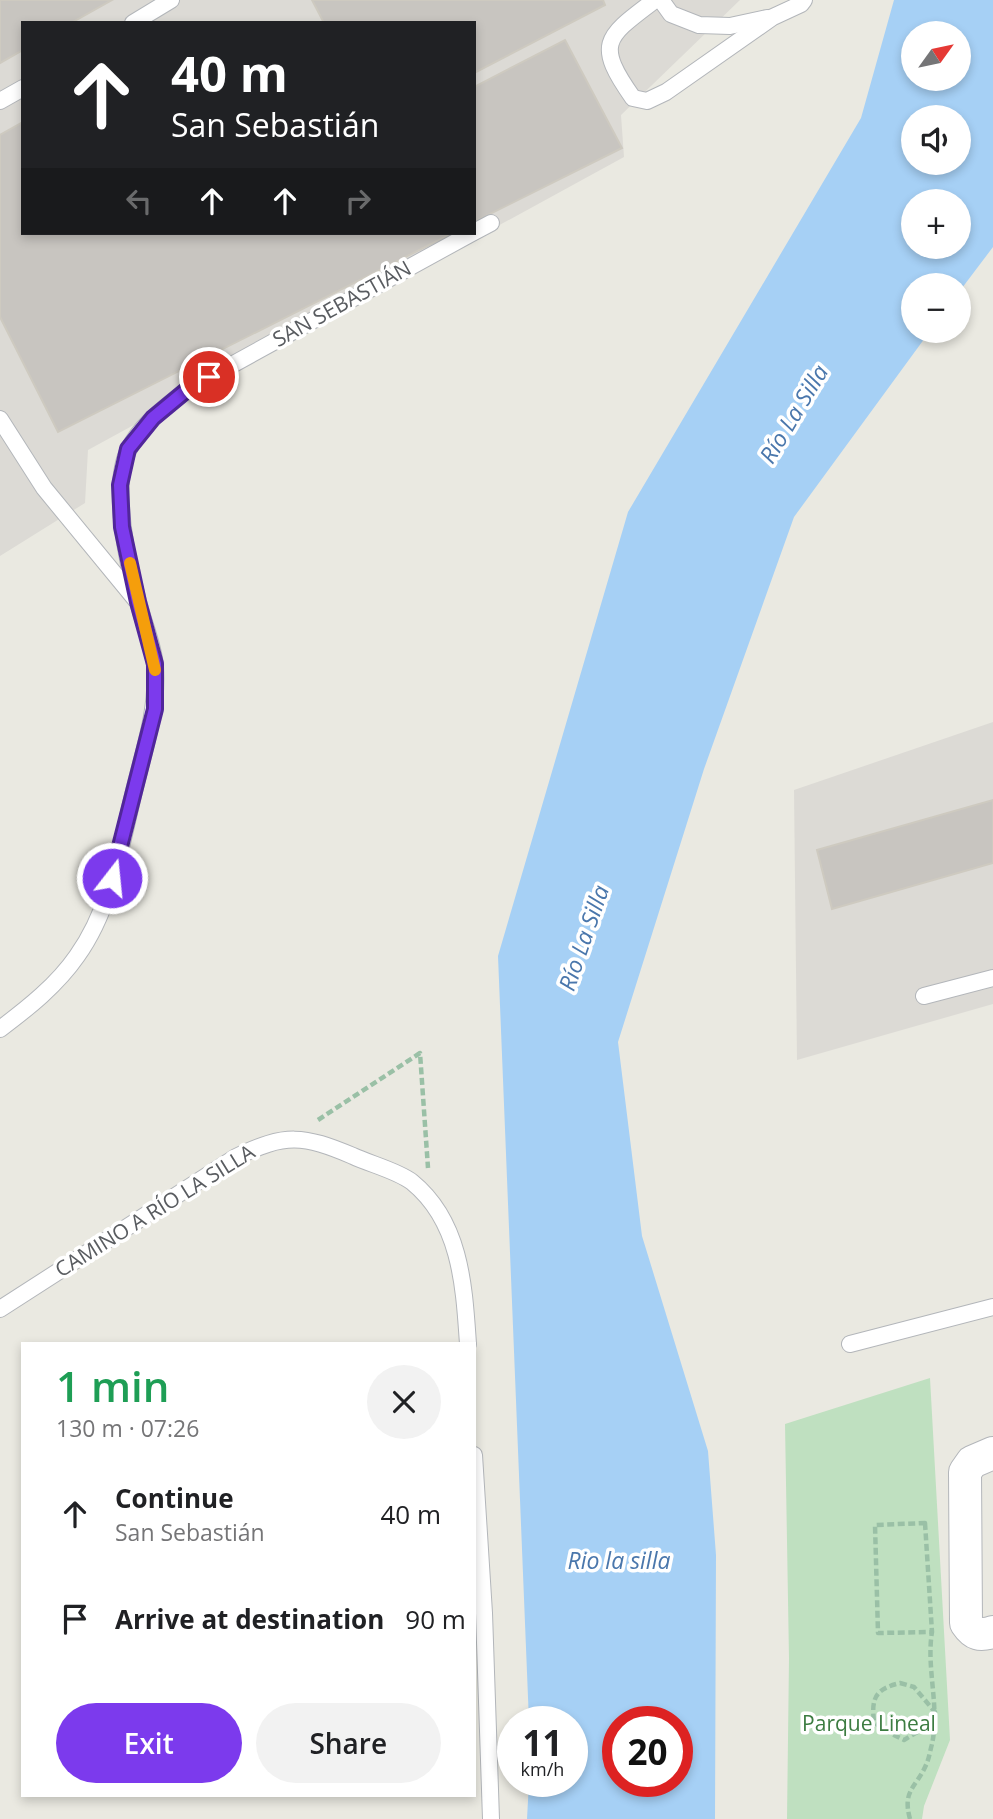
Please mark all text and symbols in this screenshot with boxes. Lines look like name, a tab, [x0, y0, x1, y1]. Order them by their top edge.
north arrow	[901, 21, 971, 91]
map controls	[901, 21, 971, 343]
text: 40 m	[171, 40, 288, 106]
icon: ahead	[56, 49, 147, 140]
text: San Sebastián	[171, 103, 379, 146]
button: sound	[901, 105, 971, 175]
icon: left	[120, 182, 158, 220]
icon: ahead	[193, 182, 231, 220]
icon: ahead	[266, 182, 304, 220]
icon: right	[339, 182, 377, 220]
button: +	[901, 189, 971, 259]
street label: SAN SEBASTIÁN	[267, 254, 416, 353]
button: −	[901, 273, 971, 343]
pin	[179, 347, 239, 407]
icon: arrive	[190, 358, 228, 396]
water label: Río La Silla	[751, 358, 835, 469]
position arrow	[75, 841, 149, 915]
water label: Río La Silla	[550, 881, 616, 995]
street label: CAMINO A RÍO LA SILLA	[49, 1137, 260, 1283]
text: 1 min	[56, 1357, 169, 1414]
button: close	[367, 1365, 441, 1439]
text: 130 m · 07:26	[56, 1412, 199, 1444]
text: Continue	[115, 1480, 234, 1516]
icon: ahead	[56, 1495, 94, 1533]
text: 40 m	[380, 1496, 441, 1532]
text: San Sebastián	[115, 1516, 265, 1548]
water label: Rio la silla	[567, 1544, 671, 1576]
icon: arrive	[56, 1600, 94, 1638]
text: Arrive at destination	[115, 1601, 384, 1637]
text: 90 m	[405, 1601, 466, 1637]
button: Exit	[56, 1703, 242, 1783]
button: Share	[256, 1703, 441, 1783]
speed limit sign: 20	[602, 1706, 693, 1797]
park label: Parque Lineal	[802, 1709, 936, 1737]
text: 11	[522, 1719, 563, 1766]
text: km/h	[521, 1757, 564, 1781]

